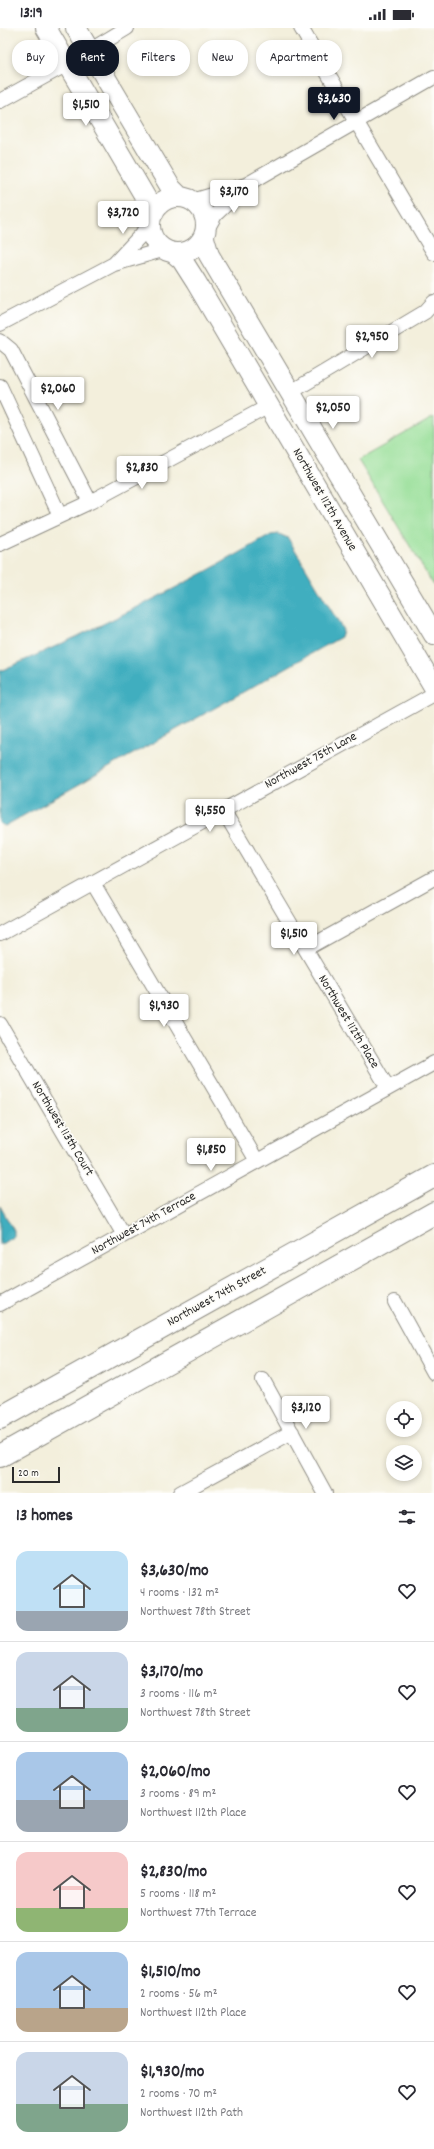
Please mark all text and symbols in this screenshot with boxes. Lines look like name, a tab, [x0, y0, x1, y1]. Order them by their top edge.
text: 13:19	[20, 3, 43, 25]
chip: Buy	[12, 40, 58, 76]
chip: Rent	[66, 40, 119, 76]
chip: Filters	[127, 40, 190, 76]
chip: New	[198, 40, 248, 76]
chip: Apartment	[256, 40, 342, 76]
pin: $3,630	[301, 87, 367, 121]
text: $3,630	[317, 90, 351, 109]
pin: $1,510	[53, 93, 119, 127]
text: $1,510	[72, 96, 100, 115]
pin: $3,170	[201, 180, 267, 214]
text: $3,170	[219, 183, 249, 202]
pin: $3,720	[90, 201, 156, 235]
text: $3,720	[107, 204, 139, 223]
pin: $2,950	[339, 325, 405, 359]
text: $2,950	[355, 328, 389, 347]
pin: $2,060	[25, 377, 91, 411]
text: $2,060	[40, 380, 76, 399]
pin: $2,050	[300, 396, 366, 430]
text: $2,050	[316, 399, 350, 418]
street label: Northwest 112th Avenue	[287, 445, 361, 555]
pin: $2,830	[109, 456, 175, 490]
text: $2,830	[126, 459, 158, 478]
street label: Northwest 75th Lane	[261, 728, 361, 794]
pin: $1,550	[177, 799, 243, 833]
text: $1,550	[194, 802, 226, 821]
pin: $1,510	[261, 922, 327, 956]
text: $1,510	[280, 925, 308, 944]
street label: Northwest 112th Place	[312, 972, 384, 1073]
pin: $1,930	[131, 994, 197, 1028]
text: $1,930	[149, 997, 179, 1016]
street label: Northwest 113th Court	[26, 1078, 98, 1180]
pin: $1,850	[178, 1138, 244, 1172]
text: $1,850	[196, 1141, 226, 1160]
street label: Northwest 74th Terrace	[88, 1187, 200, 1261]
street label: Northwest 74th Street	[164, 1262, 270, 1332]
pin: $3,120	[273, 1396, 339, 1430]
text: $3,120	[291, 1399, 321, 1418]
map controls	[386, 1401, 422, 1481]
button: locate	[386, 1401, 422, 1437]
button: layers	[386, 1445, 422, 1481]
scale bar	[12, 1465, 60, 1484]
text: 20 m	[18, 1466, 39, 1482]
text: 13 homes	[16, 1505, 73, 1529]
icon: filters	[396, 1506, 418, 1528]
text: $3,630/mo	[140, 1560, 209, 1584]
icon: home	[48, 1567, 96, 1615]
icon: heart	[396, 1580, 418, 1602]
text: 4 rooms · 132 m²	[140, 1584, 219, 1603]
text: Northwest 78th Street	[140, 1603, 251, 1622]
text: $3,170/mo	[140, 1661, 203, 1685]
icon: home	[48, 1668, 96, 1716]
icon: heart	[396, 1681, 418, 1703]
text: 3 rooms · 116 m²	[140, 1685, 217, 1704]
text: Northwest 78th Street	[140, 1704, 251, 1723]
text: $2,060/mo	[140, 1761, 210, 1785]
icon: home	[48, 1768, 96, 1816]
icon: heart	[396, 1781, 418, 1803]
text: 3 rooms · 89 m²	[140, 1785, 216, 1804]
text: Northwest 112th Place	[140, 1804, 246, 1823]
text: $2,830/mo	[140, 1861, 207, 1885]
icon: home	[48, 1868, 96, 1916]
icon: heart	[396, 1881, 418, 1903]
text: 5 rooms · 118 m²	[140, 1885, 216, 1904]
text: Northwest 77th Terrace	[140, 1904, 256, 1923]
text: $1,510/mo	[140, 1961, 201, 1985]
icon: home	[48, 1968, 96, 2016]
icon: heart	[396, 1981, 418, 2003]
text: 2 rooms · 56 m²	[140, 1985, 217, 2004]
text: Northwest 112th Place	[140, 2004, 246, 2023]
text: $1,930/mo	[140, 2061, 204, 2085]
icon: home	[48, 2068, 96, 2116]
icon: heart	[396, 2081, 418, 2103]
text: 2 rooms · 70 m²	[140, 2085, 217, 2104]
text: Northwest 112th Path	[140, 2104, 243, 2123]

